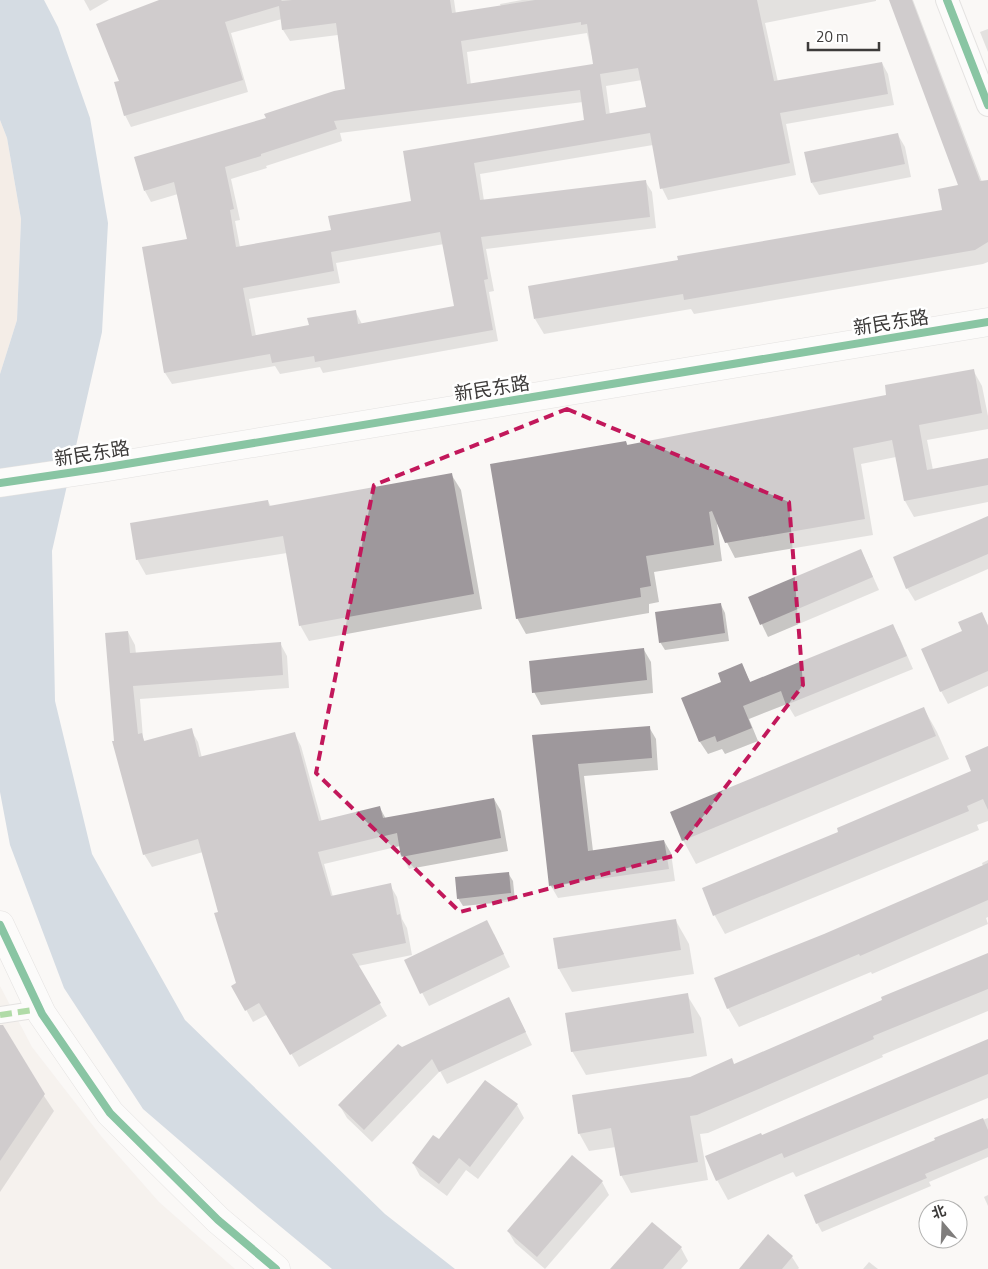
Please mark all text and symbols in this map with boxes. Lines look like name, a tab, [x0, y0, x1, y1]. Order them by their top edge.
scale bar	[808, 20, 879, 52]
text: 20 m	[816, 25, 849, 48]
street label: 新民东路	[851, 301, 931, 342]
street label: 新民东路	[452, 367, 532, 408]
street label: 新民东路	[52, 432, 132, 473]
north arrow	[918, 1199, 968, 1249]
text: 北	[929, 1199, 949, 1223]

